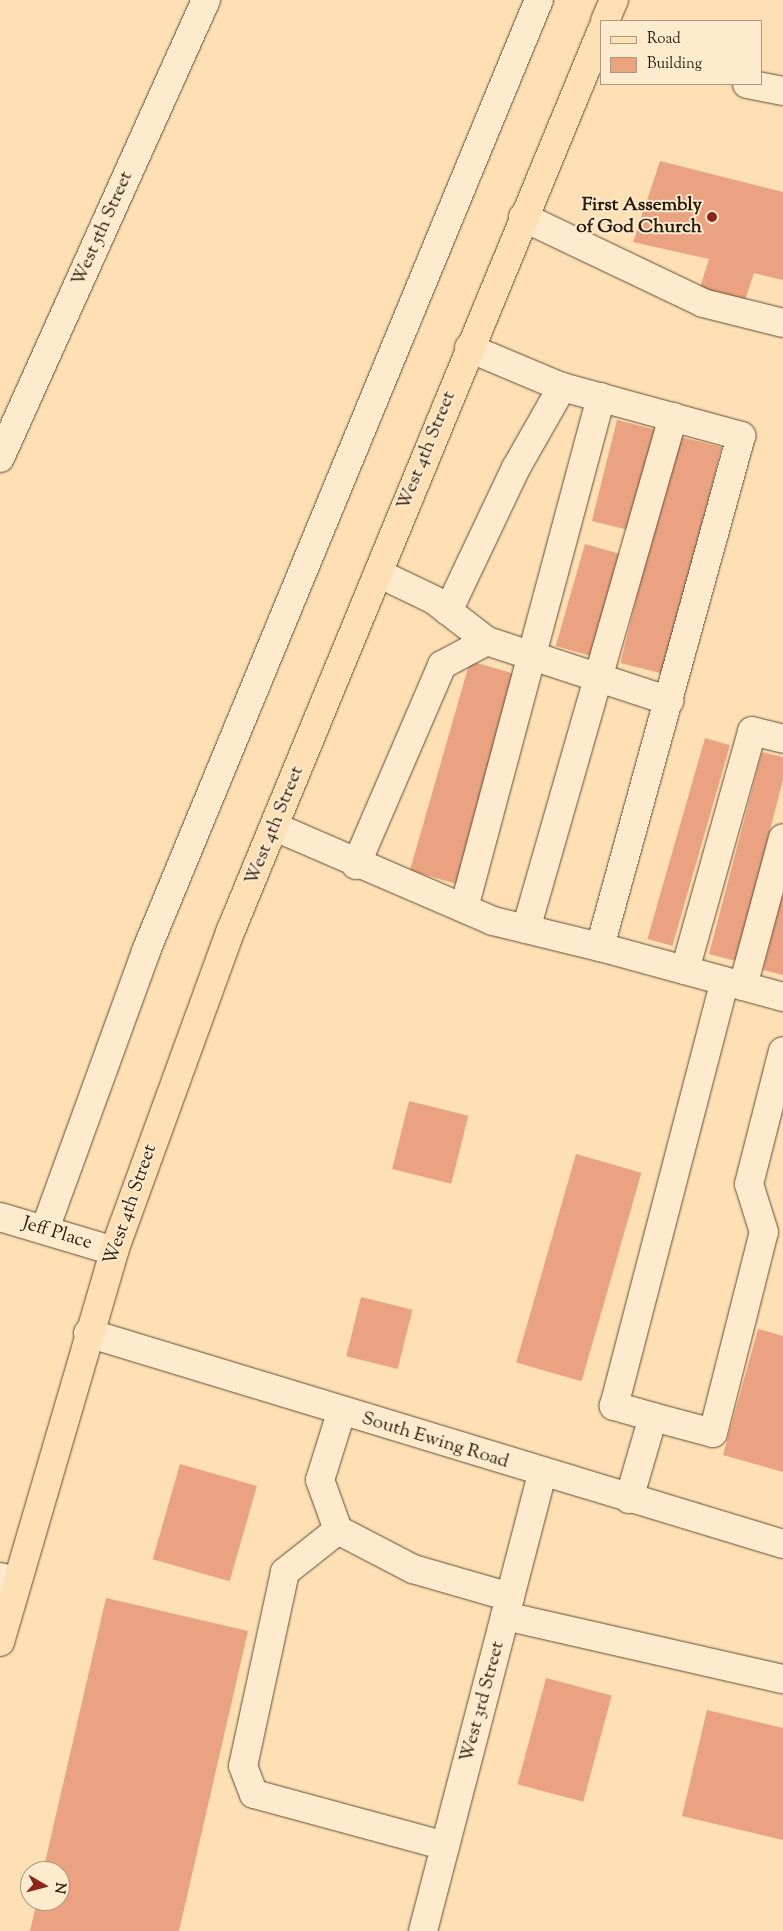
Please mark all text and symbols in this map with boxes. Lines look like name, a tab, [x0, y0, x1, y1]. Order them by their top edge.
legend	[600, 20, 763, 85]
text: Road	[647, 29, 681, 50]
text: Building	[647, 54, 702, 75]
street label: West 5th Street	[67, 168, 139, 290]
place label: First Assembly of God Church	[576, 195, 702, 239]
marker: First Assembly of God Church	[706, 211, 718, 223]
street label: West 4th Street	[393, 388, 461, 514]
street label: West 4th Street	[241, 763, 309, 889]
street label: West 4th Street	[100, 1142, 162, 1268]
street label: Jeff Place	[19, 1213, 95, 1255]
street label: South Ewing Road	[359, 1408, 511, 1474]
street label: West 3rd Street	[456, 1639, 510, 1765]
north arrow	[20, 1861, 70, 1911]
text: N	[48, 1881, 70, 1895]

